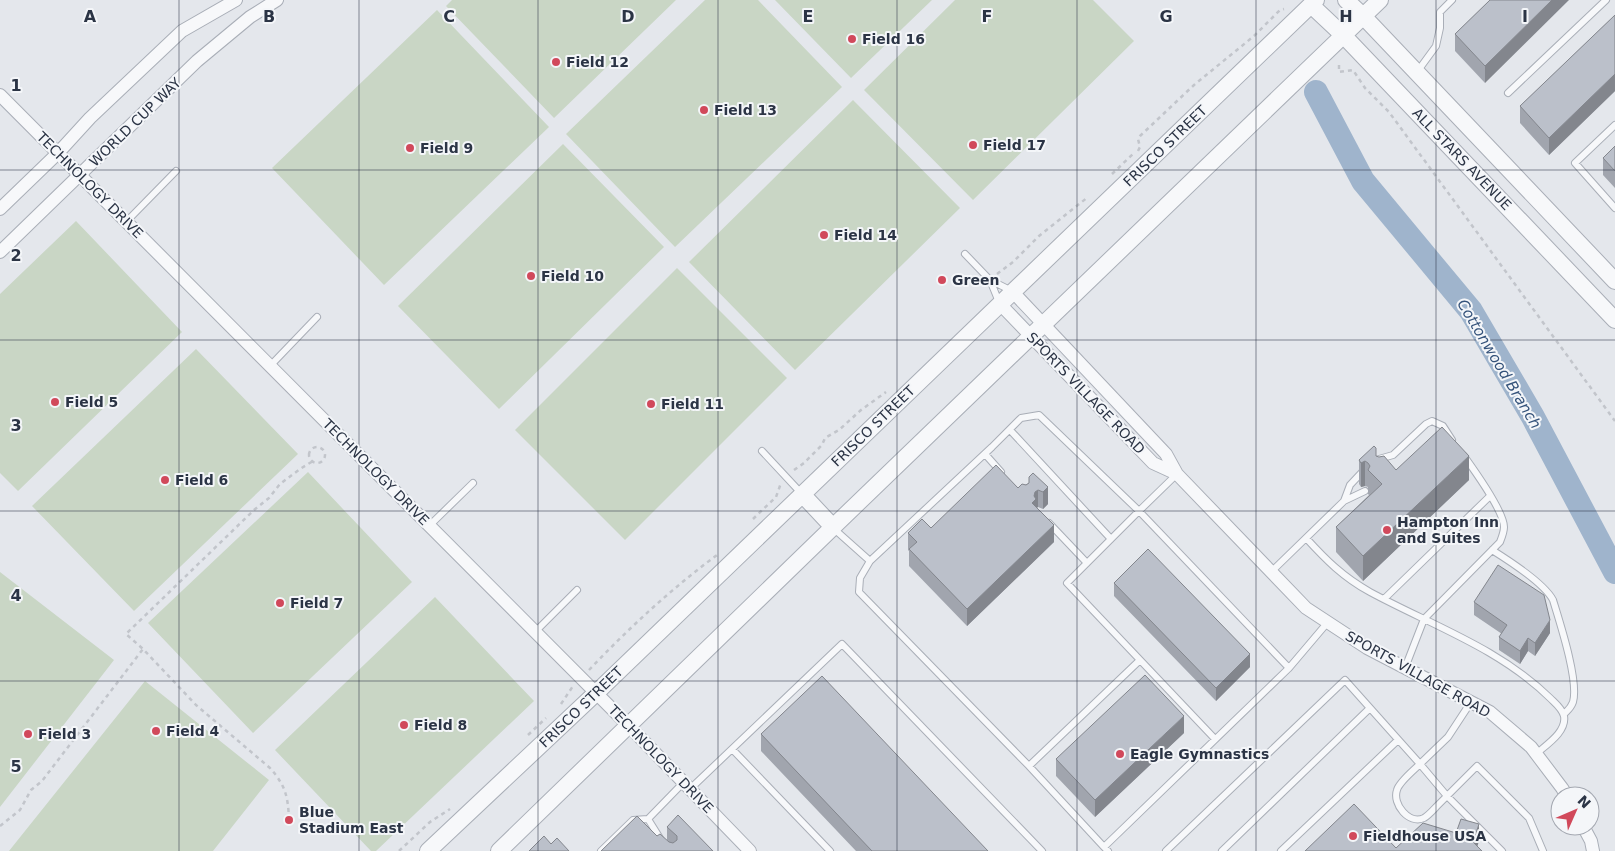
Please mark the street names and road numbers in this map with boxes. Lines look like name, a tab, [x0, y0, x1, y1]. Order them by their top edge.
street label: WORLD CUP WAY	[86, 74, 184, 170]
street label: FRISCO STREET	[1120, 102, 1210, 190]
street label: ALL STARS AVENUE	[1409, 105, 1515, 213]
street label: TECHNOLOGY DRIVE	[33, 128, 146, 241]
street label: SPORTS VILLAGE ROAD	[1024, 329, 1148, 457]
street label: FRISCO STREET	[828, 382, 918, 470]
street label: TECHNOLOGY DRIVE	[319, 415, 432, 528]
street label: SPORTS VILLAGE ROAD	[1343, 628, 1493, 720]
street label: FRISCO STREET	[536, 663, 626, 751]
street label: TECHNOLOGY DRIVE	[605, 701, 717, 816]

